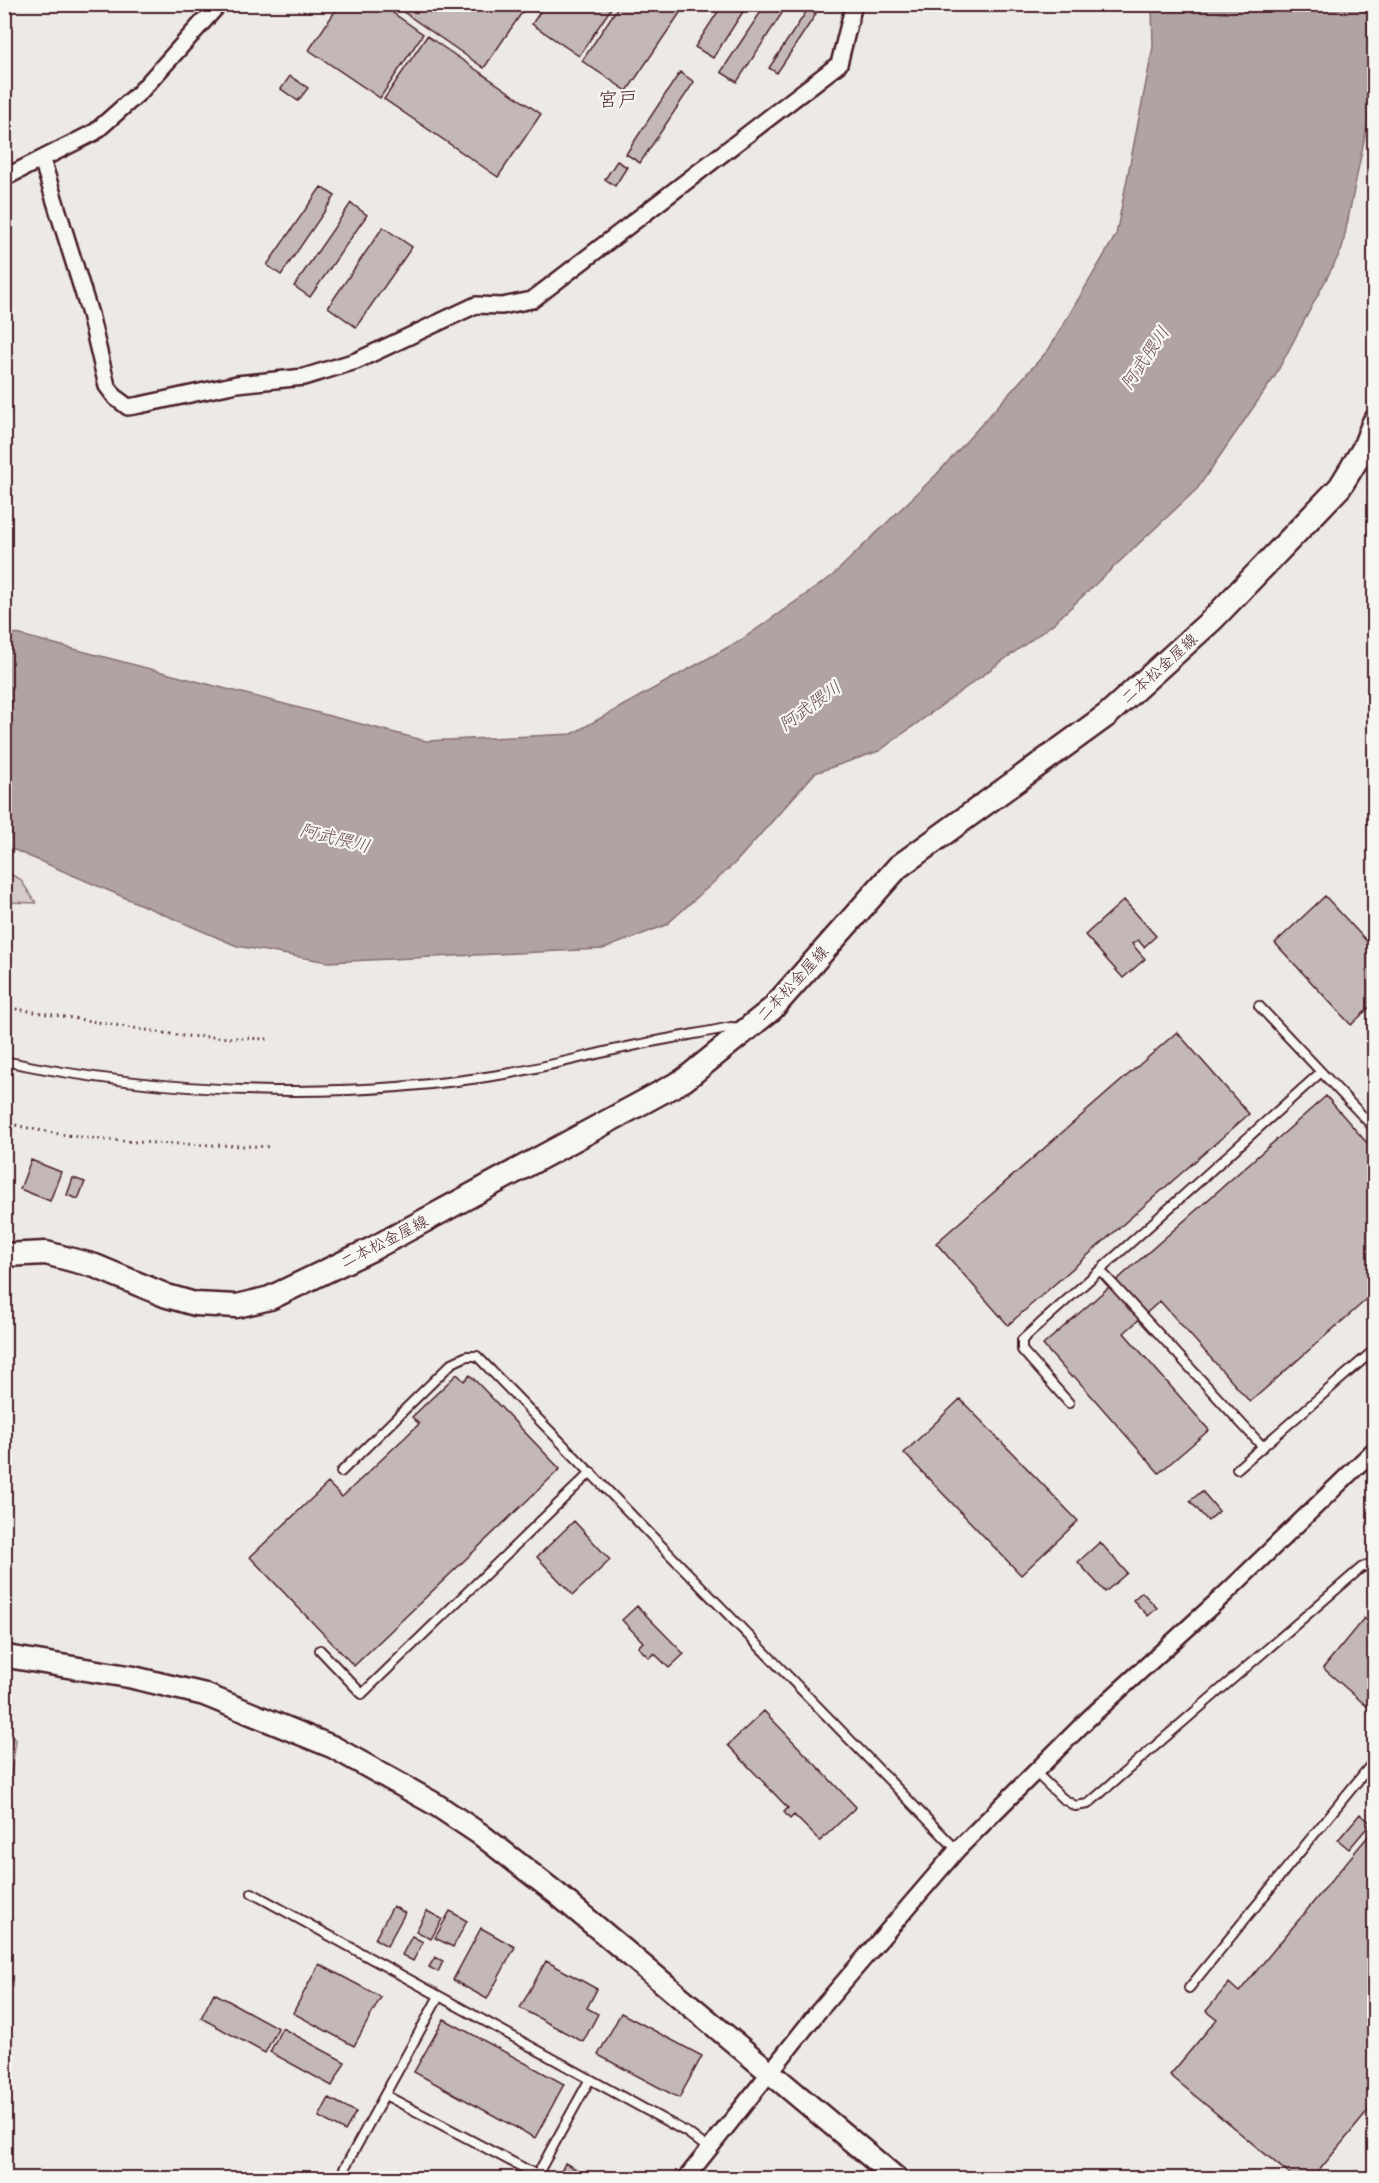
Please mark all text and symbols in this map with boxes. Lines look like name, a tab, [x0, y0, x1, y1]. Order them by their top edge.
district label: 宮戸	[598, 86, 638, 111]
water label: 阿武隈川	[1115, 321, 1174, 394]
street label: 二本松金屋線	[1117, 628, 1201, 708]
water label: 阿武隈川	[774, 675, 846, 736]
water label: 阿武隈川	[297, 818, 373, 857]
street label: 二本松金屋線	[752, 941, 832, 1025]
street label: 二本松金屋線	[337, 1210, 431, 1272]

